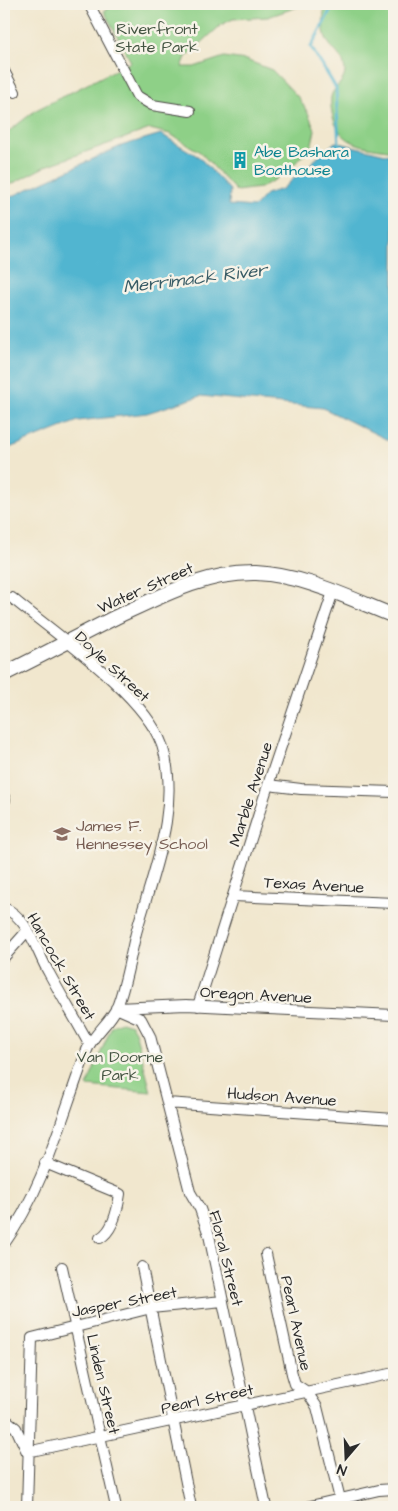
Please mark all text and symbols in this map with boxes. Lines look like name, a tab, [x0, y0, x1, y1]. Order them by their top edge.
park label: Riverfront State Park	[115, 18, 199, 58]
place label: Abe Bashara Boathouse	[254, 141, 349, 181]
building icon: Abe Bashara Boathouse	[230, 150, 250, 170]
water label: Merrimack River	[122, 257, 270, 300]
street label: Water Street	[94, 557, 197, 619]
street label: Doyle Street	[69, 626, 155, 708]
street label: Marble Avenue	[224, 739, 278, 849]
place label: James F. Hennessey School	[76, 815, 208, 856]
school or university icon: James F. Hennessey School	[52, 824, 72, 844]
street label: Texas Avenue	[263, 871, 365, 899]
street label: Hancock Street	[21, 909, 101, 1025]
street label: Oregon Avenue	[199, 981, 313, 1010]
park label: Van Doorne Park	[77, 1046, 164, 1086]
street label: Hudson Avenue	[227, 1082, 338, 1112]
street label: Floral Street	[204, 1208, 249, 1309]
street label: Pearl Avenue	[275, 1274, 317, 1373]
street label: Jasper Street	[70, 1281, 179, 1323]
street label: Linden Street	[81, 1332, 125, 1437]
street label: Pearl Street	[159, 1378, 256, 1420]
north arrow	[320, 1434, 370, 1484]
text: N	[334, 1458, 350, 1480]

